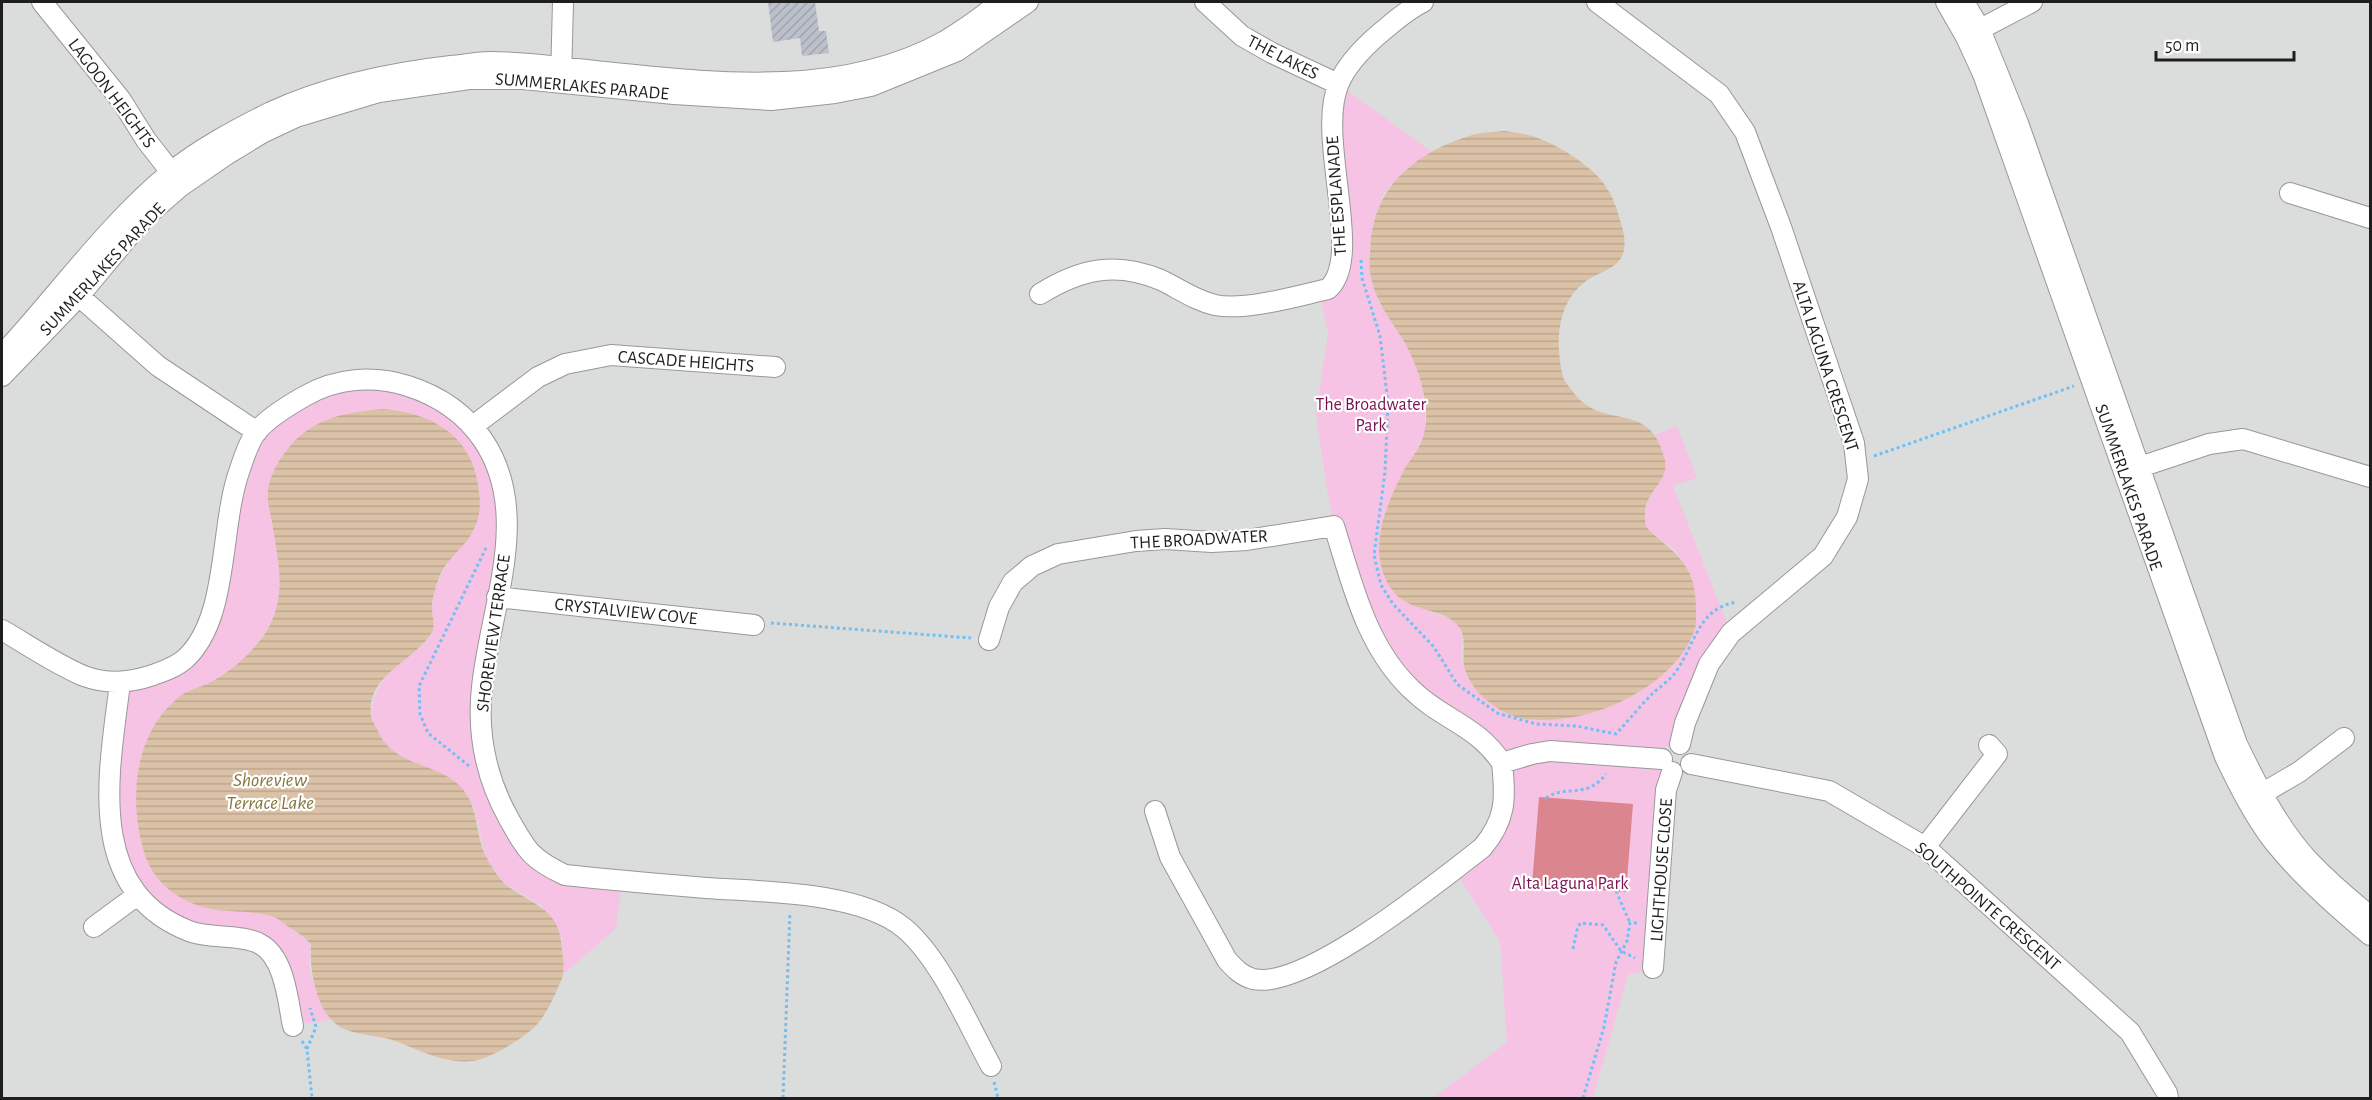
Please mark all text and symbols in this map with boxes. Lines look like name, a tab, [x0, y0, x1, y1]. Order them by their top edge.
scale bar	[2156, 24, 2294, 62]
street label: THE LAKES	[1244, 32, 1321, 84]
street label: LAGOON HEIGHTS	[64, 35, 158, 152]
text: 50 m	[2165, 37, 2199, 55]
street label: SUMMERLAKES PARADE	[494, 70, 670, 104]
street label: THE ESPLANADE	[1324, 135, 1350, 257]
street label: SUMMERLAKES PARADE	[37, 200, 169, 340]
street label: ALTA LAGUNA CRESCENT	[1789, 278, 1861, 454]
street label: CASCADE HEIGHTS	[617, 348, 755, 376]
park label: The Broadwater Park	[1316, 396, 1427, 435]
street label: SUMMERLAKES PARADE	[2091, 402, 2165, 573]
street label: THE BROADWATER	[1130, 527, 1268, 553]
street label: SHOREVIEW TERRACE	[474, 553, 514, 713]
street label: CRYSTALVIEW COVE	[554, 596, 698, 628]
water label: Shoreview Terrace Lake	[226, 770, 314, 813]
street label: LIGHTHOUSE CLOSE	[1648, 798, 1676, 942]
street label: SOUTHPOINTE CRESCENT	[1911, 839, 2064, 975]
park label: Alta Laguna Park	[1511, 875, 1629, 893]

